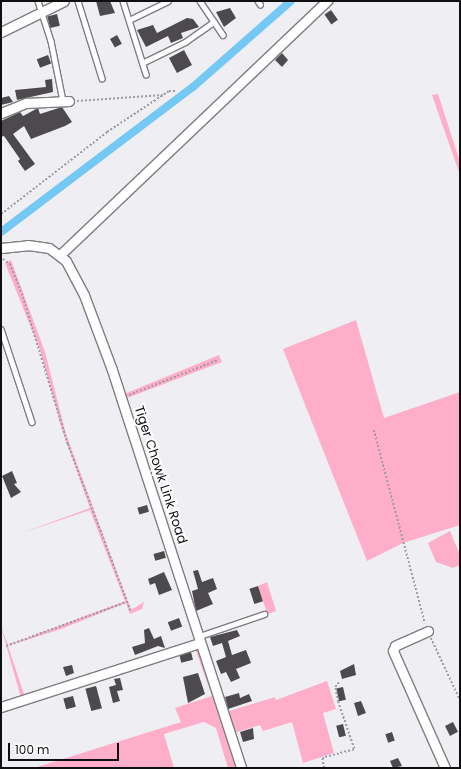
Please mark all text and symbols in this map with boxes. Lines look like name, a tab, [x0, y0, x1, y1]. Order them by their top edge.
street label: Tiger Chowk Link Road	[130, 404, 190, 546]
scale bar	[10, 735, 121, 761]
text: 100 m	[15, 741, 49, 758]

